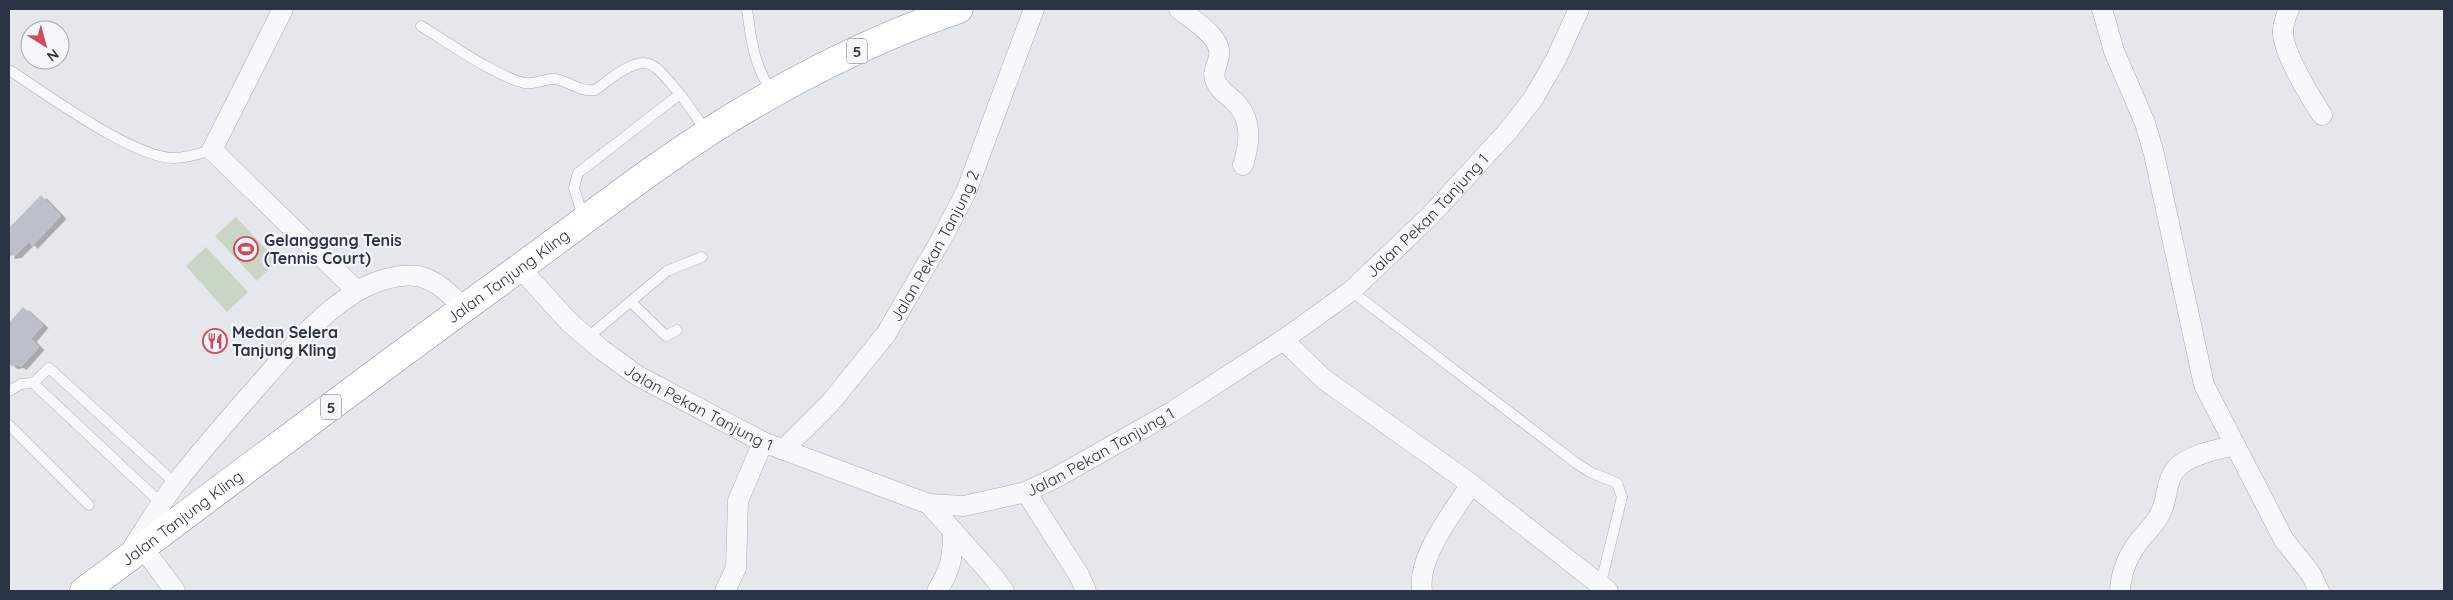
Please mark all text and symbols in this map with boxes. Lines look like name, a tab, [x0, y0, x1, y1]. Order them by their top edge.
north arrow	[20, 20, 70, 70]
road number: 5	[847, 38, 867, 64]
text: N	[43, 45, 62, 66]
street label: Jalan Pekan Tanjung 1	[1362, 149, 1493, 281]
street label: Jalan Pekan Tanjung 2	[885, 168, 983, 325]
street label: Jalan Tanjung Kling	[443, 225, 573, 328]
place label: Gelanggang Tenis (Tennis Court)	[264, 230, 402, 268]
sports icon: Gelanggang Tenis (Tennis Court)	[233, 236, 259, 262]
place label: Medan Selera Tanjung Kling	[232, 322, 338, 360]
restaurant icon: Medan Selera Tanjung Kling	[202, 328, 228, 354]
street label: Jalan Pekan Tanjung 1	[620, 359, 776, 455]
road number: 5	[321, 394, 341, 420]
street label: Jalan Pekan Tanjung 1	[1023, 403, 1178, 501]
street label: Jalan Tanjung Kling	[117, 466, 247, 570]

